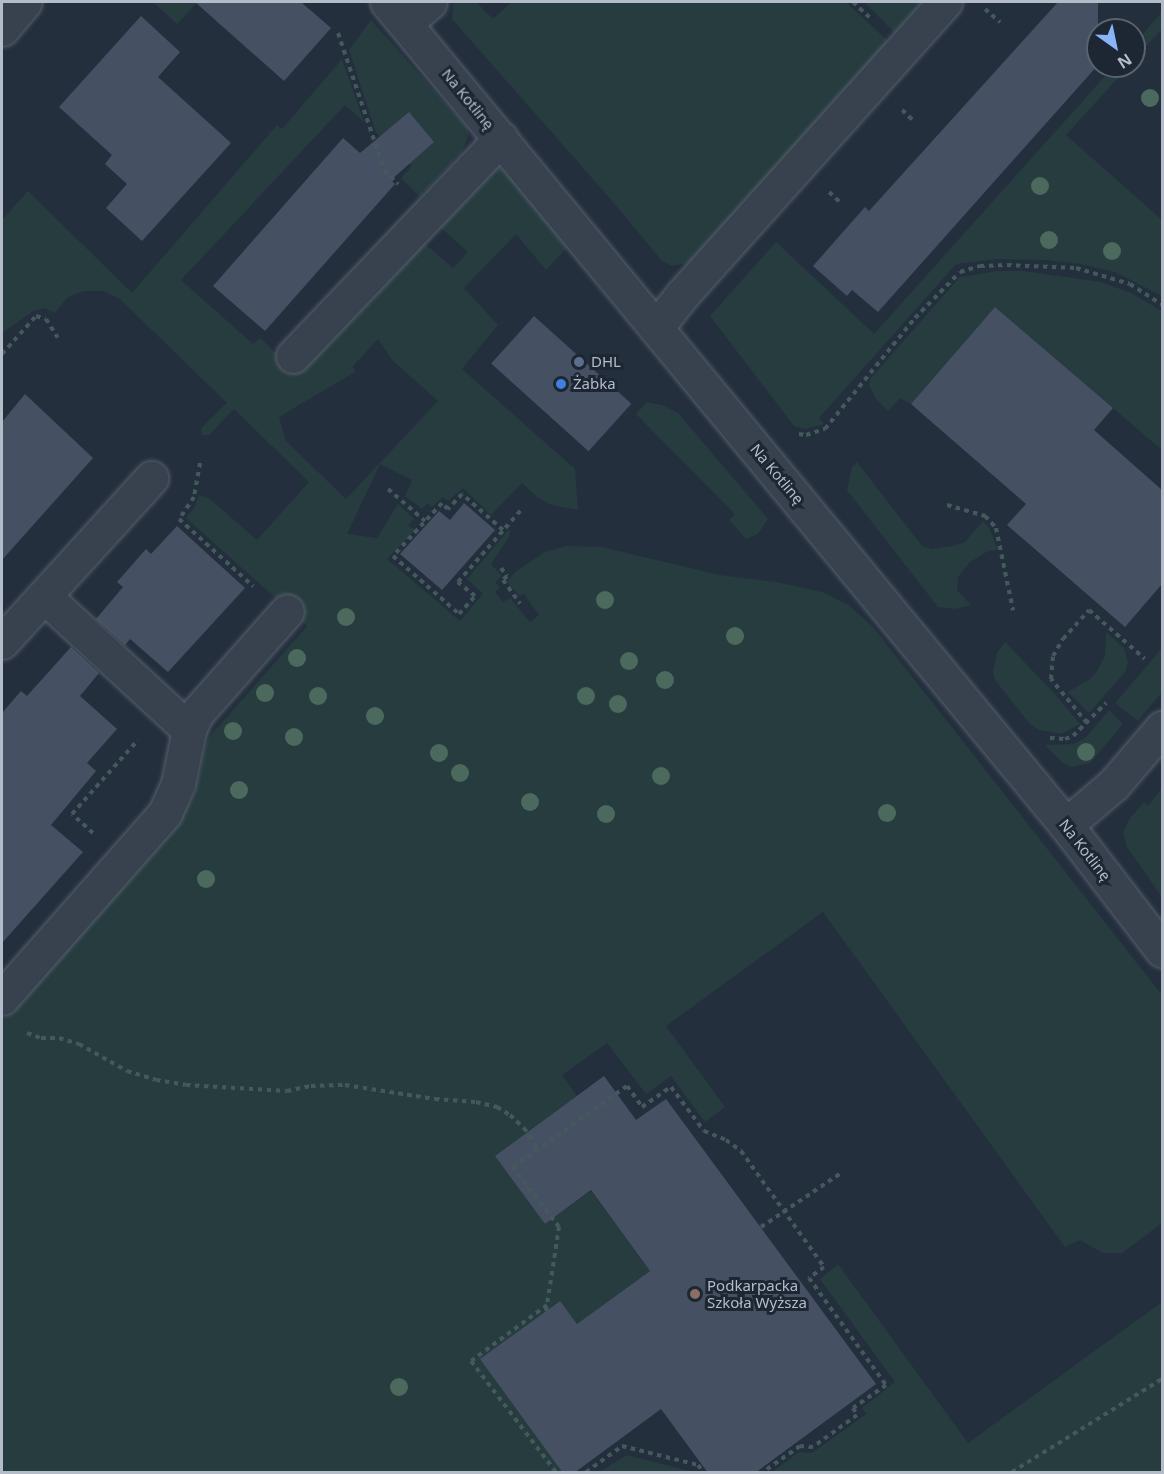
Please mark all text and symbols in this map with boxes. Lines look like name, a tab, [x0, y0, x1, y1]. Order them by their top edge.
north arrow	[1086, 18, 1146, 78]
text: N	[1113, 49, 1136, 74]
street label: Na Kotlinę	[438, 65, 498, 133]
place label: DHL	[591, 353, 621, 371]
marker: DHL	[572, 355, 586, 369]
place label: Żabka	[573, 375, 616, 393]
marker: Żabka	[554, 377, 568, 391]
street label: Na Kotlinę	[747, 440, 807, 508]
street label: Na Kotlinę	[1055, 816, 1115, 884]
place label: Podkarpacka Szkoła Wyższa	[707, 1276, 807, 1311]
marker: Podkarpacka Szkoła Wyższa	[688, 1287, 702, 1301]

